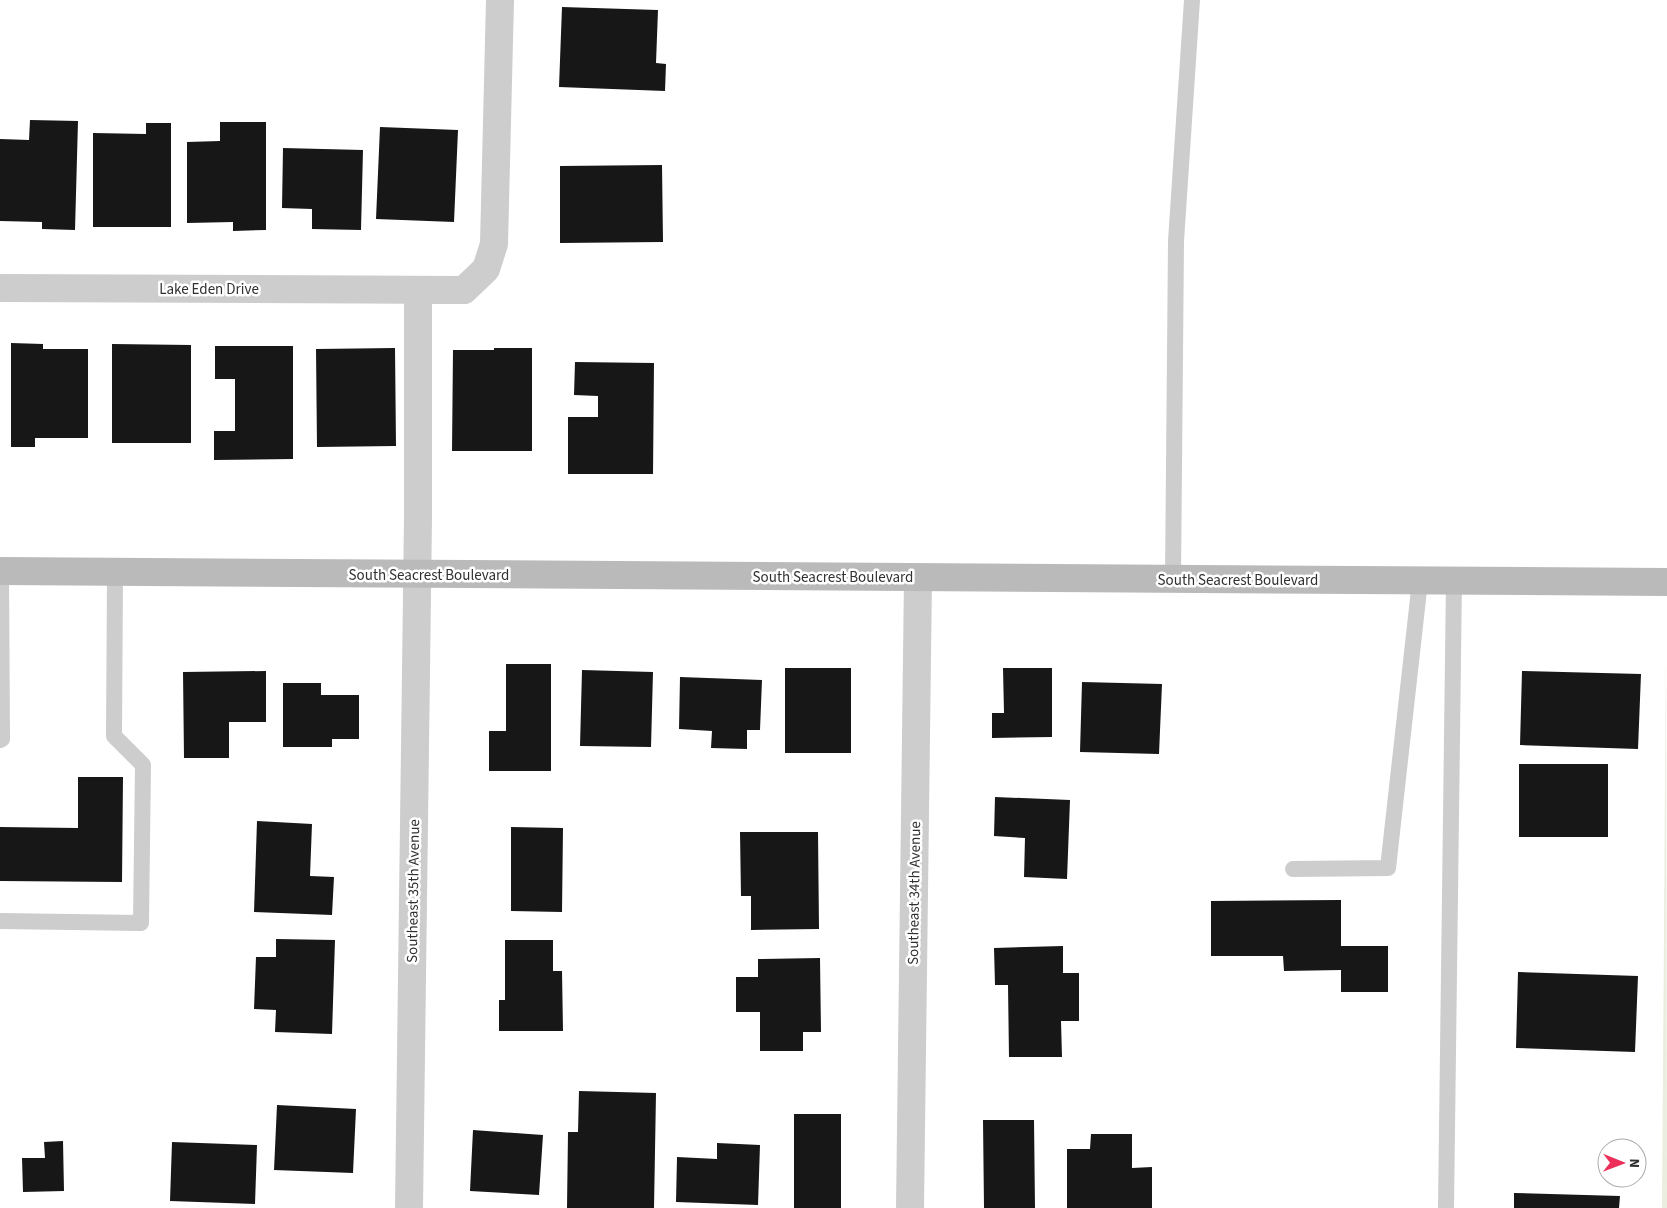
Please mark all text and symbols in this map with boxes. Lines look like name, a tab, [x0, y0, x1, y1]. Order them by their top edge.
street label: Lake Eden Drive	[159, 279, 259, 300]
street label: South Seacrest Boulevard	[349, 565, 509, 586]
street label: South Seacrest Boulevard	[753, 567, 913, 588]
street label: South Seacrest Boulevard	[1158, 570, 1318, 591]
street label: Southeast 35th Avenue	[402, 819, 425, 963]
street label: Southeast 34th Avenue	[903, 821, 926, 965]
north arrow	[1597, 1138, 1647, 1188]
text: N	[1624, 1158, 1644, 1168]

